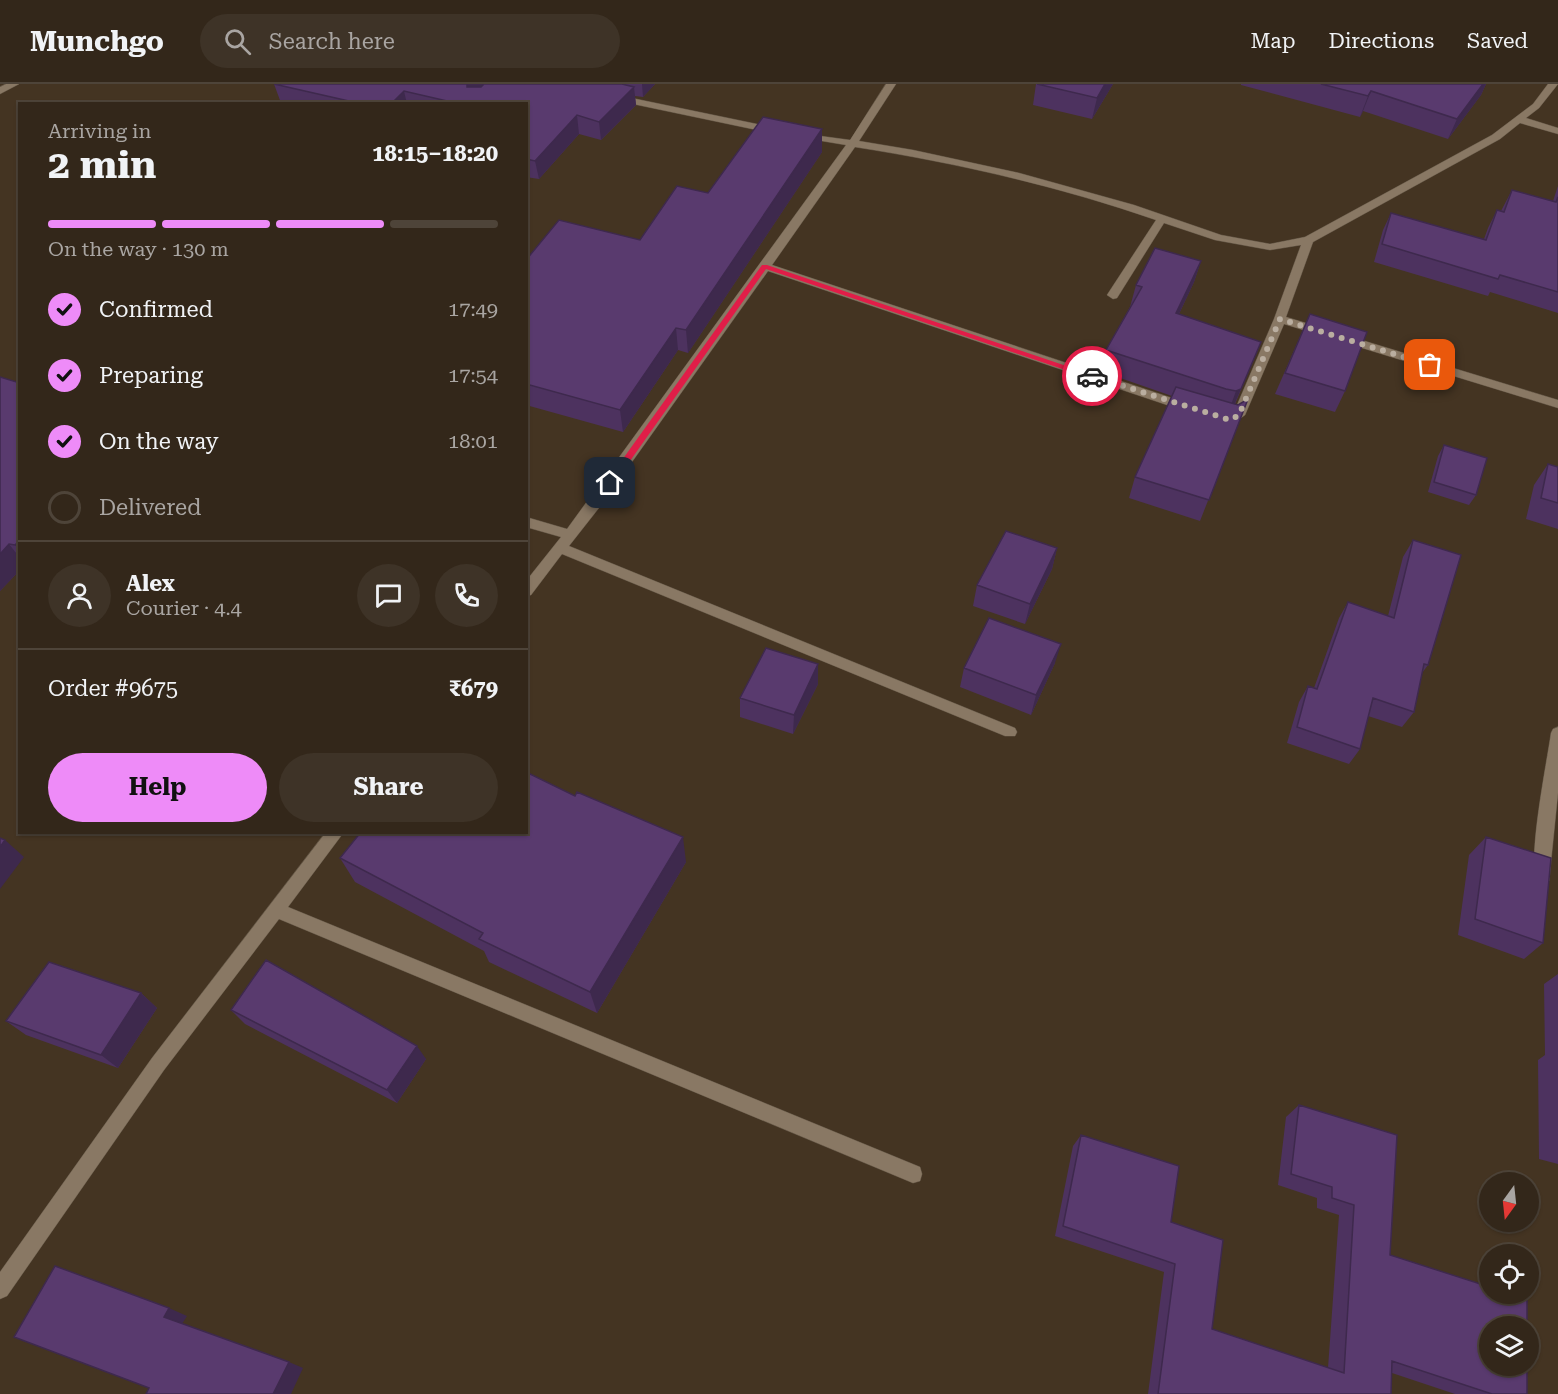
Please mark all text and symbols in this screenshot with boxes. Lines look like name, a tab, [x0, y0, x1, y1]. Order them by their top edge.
search box	[200, 14, 620, 68]
text: Munchgo	[30, 25, 164, 58]
icon: search	[221, 25, 254, 58]
text: Search here	[269, 29, 395, 54]
text: Map	[1251, 29, 1295, 53]
text: Directions	[1328, 29, 1434, 53]
text: Saved	[1467, 29, 1528, 53]
text: Arriving in	[48, 119, 151, 143]
text: 18:15–18:20	[372, 141, 498, 166]
text: 2 min	[48, 142, 156, 188]
text: On the way · 130 m	[48, 237, 229, 261]
icon: check	[48, 293, 81, 326]
text: Confirmed	[99, 297, 213, 322]
text: 17:49	[448, 297, 498, 321]
pin	[1404, 339, 1455, 390]
courier	[1062, 346, 1122, 406]
icon: bag	[1413, 348, 1446, 381]
icon: check	[48, 359, 81, 392]
icon: car	[1076, 360, 1109, 393]
text: Preparing	[99, 363, 203, 388]
text: 17:54	[448, 363, 498, 387]
icon: check	[48, 425, 81, 458]
text: On the way	[99, 429, 219, 454]
text: 18:01	[448, 429, 498, 453]
pin	[584, 457, 635, 508]
icon: home	[593, 466, 626, 499]
text: Delivered	[99, 495, 201, 520]
button: person	[48, 564, 111, 627]
button: chat	[357, 564, 420, 627]
button: phone	[435, 564, 498, 627]
text: Alex	[126, 571, 175, 596]
text: Courier · 4.4	[126, 596, 242, 620]
text: Order #9675	[48, 676, 178, 701]
text: ₹679	[449, 676, 498, 701]
button: Help	[48, 753, 267, 822]
button: Share	[279, 753, 498, 822]
north arrow	[1479, 1172, 1539, 1232]
map controls	[1479, 1172, 1539, 1376]
button: locate	[1479, 1244, 1539, 1304]
button: layers	[1479, 1316, 1539, 1376]

